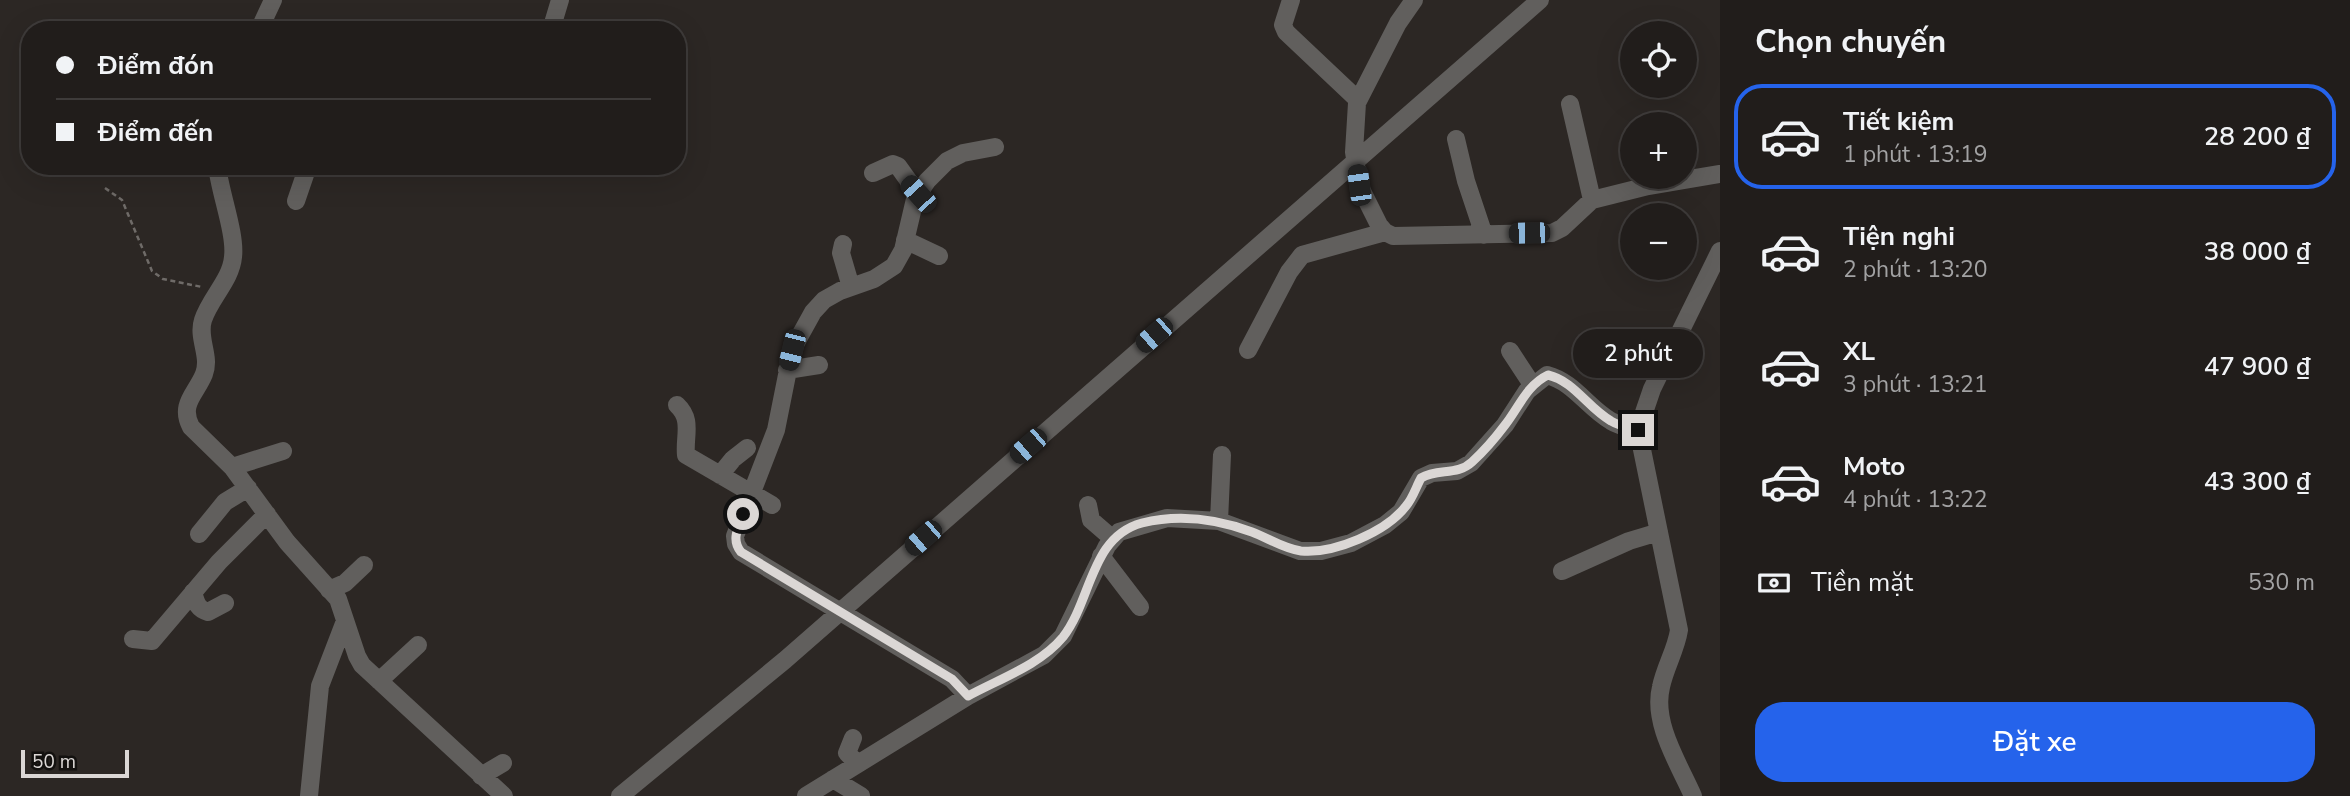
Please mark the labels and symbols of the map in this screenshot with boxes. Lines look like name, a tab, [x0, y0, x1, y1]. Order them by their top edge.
car	[1346, 163, 1373, 207]
car	[897, 171, 940, 217]
car	[1508, 222, 1551, 244]
car	[1132, 313, 1177, 357]
car	[777, 327, 808, 373]
callout: 2 phút	[1573, 328, 1703, 378]
route end	[1622, 414, 1654, 446]
car	[1006, 424, 1051, 468]
route start	[727, 498, 759, 530]
car	[901, 516, 946, 560]
scale bar	[21, 747, 130, 779]

